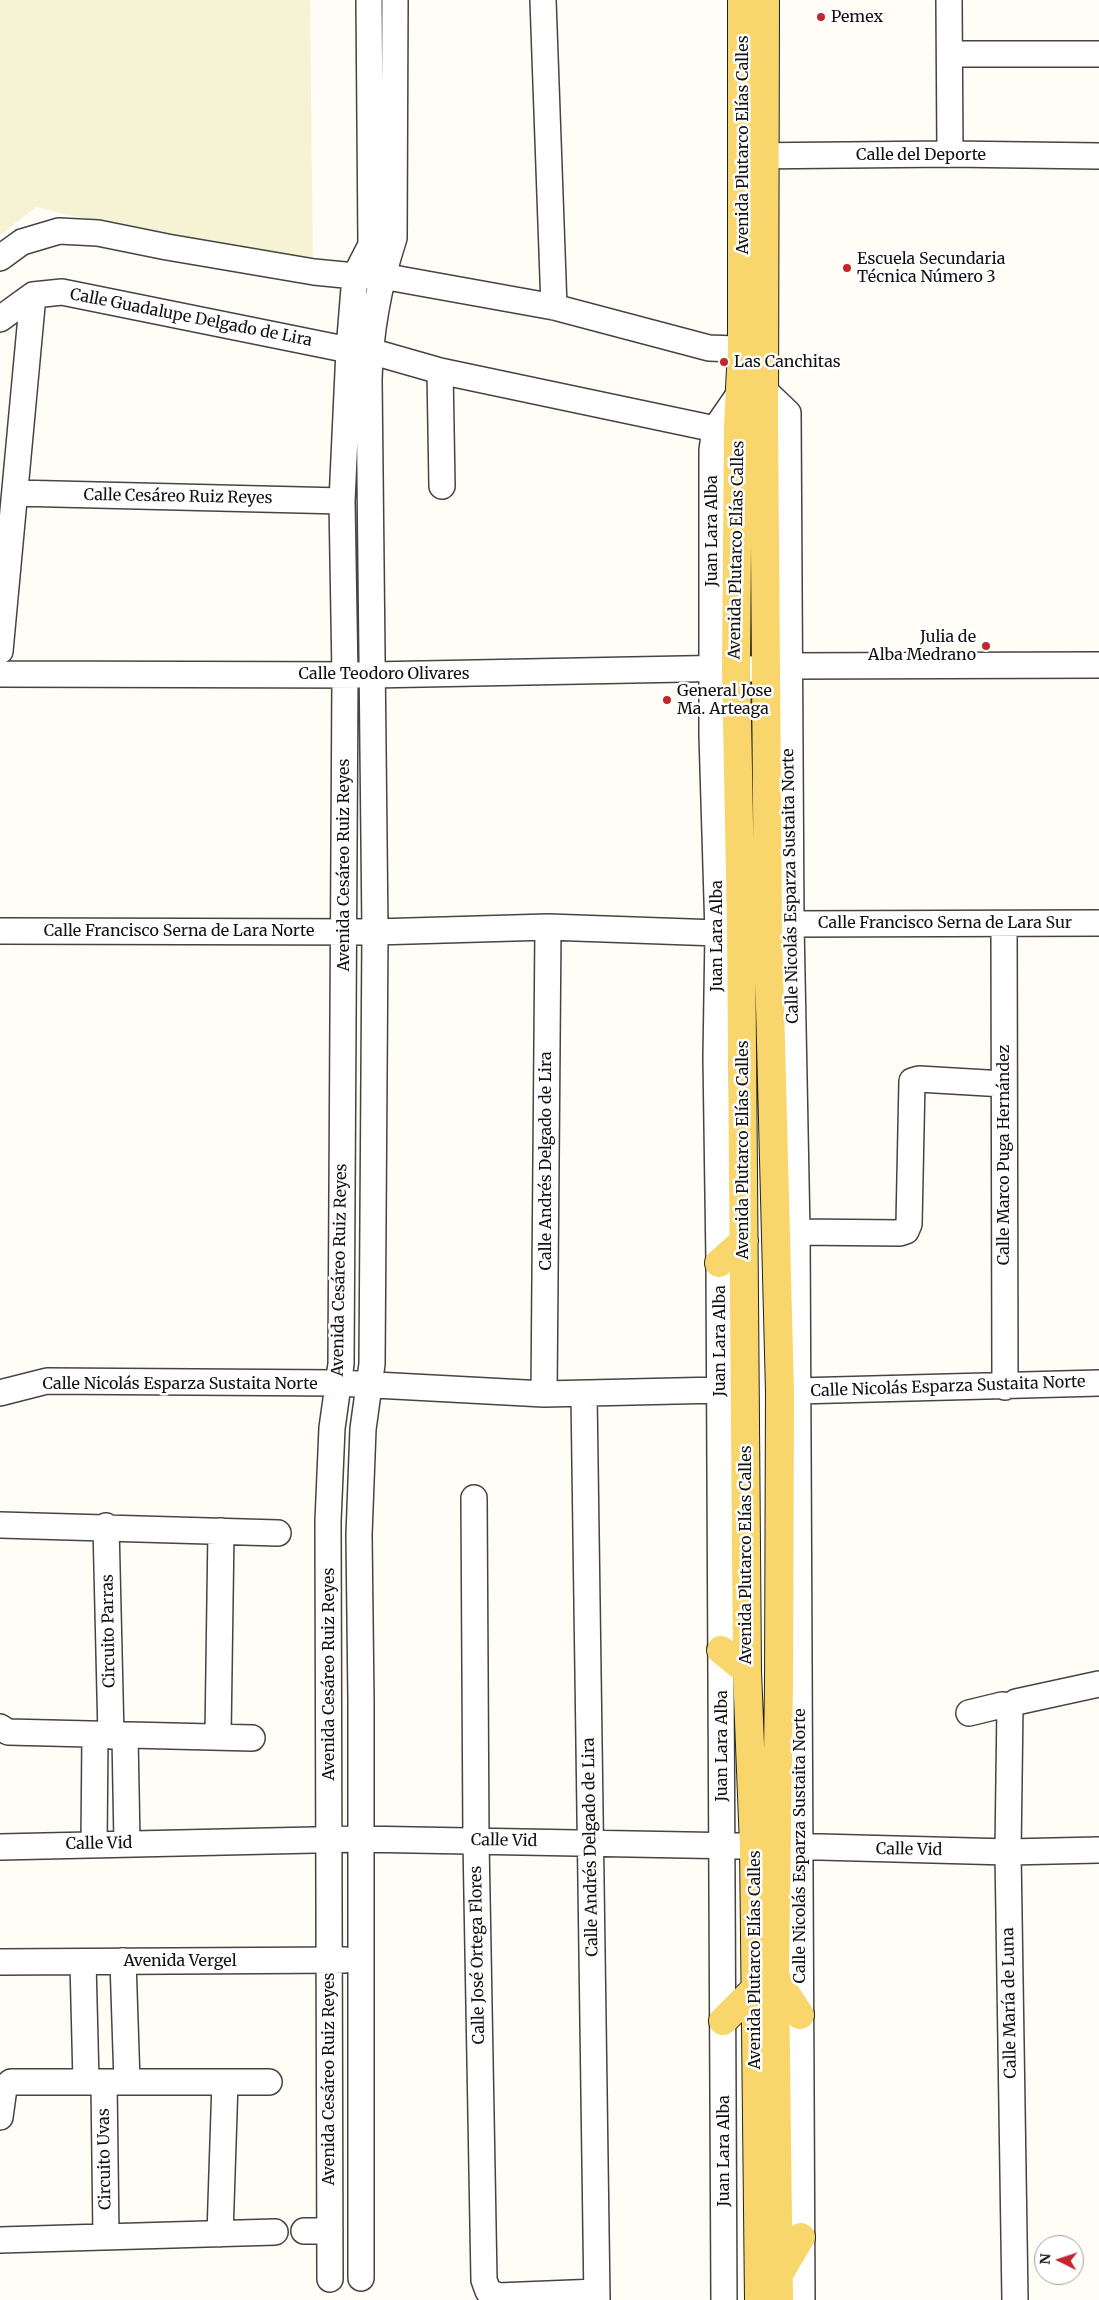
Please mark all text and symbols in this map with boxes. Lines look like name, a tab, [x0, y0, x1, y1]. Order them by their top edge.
place label: Pemex	[831, 7, 883, 27]
marker: Pemex	[815, 11, 827, 23]
street label: Avenida Plutarco Elías Calles	[733, 35, 753, 255]
street label: Calle del Deporte	[856, 145, 986, 165]
place label: Escuela Secundaria Técnica Número 3	[857, 249, 1005, 287]
marker: Escuela Secundaria Técnica Número 3	[841, 262, 853, 274]
street label: Calle Guadalupe Delgado de Lira	[68, 285, 314, 351]
place label: Las Canchitas	[734, 352, 841, 372]
marker: Las Canchitas	[718, 356, 730, 368]
street label: Avenida Plutarco Elías Calles	[725, 440, 749, 660]
street label: Juan Lara Alba	[702, 475, 722, 587]
street label: Calle Cesáreo Ruiz Reyes	[83, 486, 273, 508]
place label: Julia de Alba Medrano	[868, 627, 976, 665]
marker: Julia de Alba Medrano	[980, 640, 992, 652]
street label: Calle Teodoro Olivares	[298, 664, 470, 684]
place label: General Jose Ma. Arteaga	[677, 681, 772, 719]
marker: General Jose Ma. Arteaga	[661, 694, 673, 706]
street label: Calle Nicolás Esparza Sustaita Norte	[779, 748, 803, 1024]
street label: Avenida Cesáreo Ruiz Reyes	[334, 759, 354, 971]
street label: Juan Lara Alba	[707, 880, 727, 992]
street label: Calle Francisco Serna de Lara Sur	[818, 913, 1072, 933]
street label: Calle Francisco Serna de Lara Norte	[44, 921, 314, 941]
street label: Avenida Plutarco Elías Calles	[733, 1040, 753, 1260]
street label: Calle Marco Puga Hernández	[994, 1045, 1014, 1265]
street label: Calle Andrés Delgado de Lira	[536, 1052, 556, 1270]
street label: Avenida Cesáreo Ruiz Reyes	[329, 1163, 351, 1377]
street label: Juan Lara Alba	[710, 1285, 730, 1397]
street label: Calle Nicolás Esparza Sustaita Norte	[810, 1373, 1086, 1401]
street label: Calle Nicolás Esparza Sustaita Norte	[42, 1374, 318, 1394]
street label: Avenida Plutarco Elías Calles	[736, 1445, 756, 1665]
street label: Avenida Cesáreo Ruiz Reyes	[319, 1568, 339, 1780]
street label: Circuito Parras	[98, 1574, 120, 1688]
street label: Juan Lara Alba	[712, 1690, 732, 1802]
street label: Calle Nicolás Esparza Sustaita Norte	[790, 1708, 810, 1984]
street label: Calle Andrés Delgado de Lira	[579, 1737, 603, 1957]
street label: Calle Vid	[471, 1831, 537, 1851]
street label: Calle Vid	[66, 1834, 132, 1854]
street label: Calle Vid	[876, 1840, 942, 1860]
street label: Avenida Plutarco Elías Calles	[745, 1850, 765, 2070]
street label: Calle José Ortega Flores	[467, 1866, 489, 2044]
street label: Calle María de Luna	[999, 1927, 1021, 2079]
street label: Avenida Vergel	[123, 1951, 237, 1971]
street label: Avenida Cesáreo Ruiz Reyes	[319, 1973, 339, 2185]
street label: Juan Lara Alba	[714, 2095, 734, 2207]
street label: Circuito Uvas	[95, 2108, 115, 2210]
north arrow	[1034, 2235, 1084, 2285]
text: N	[1036, 2253, 1054, 2265]

